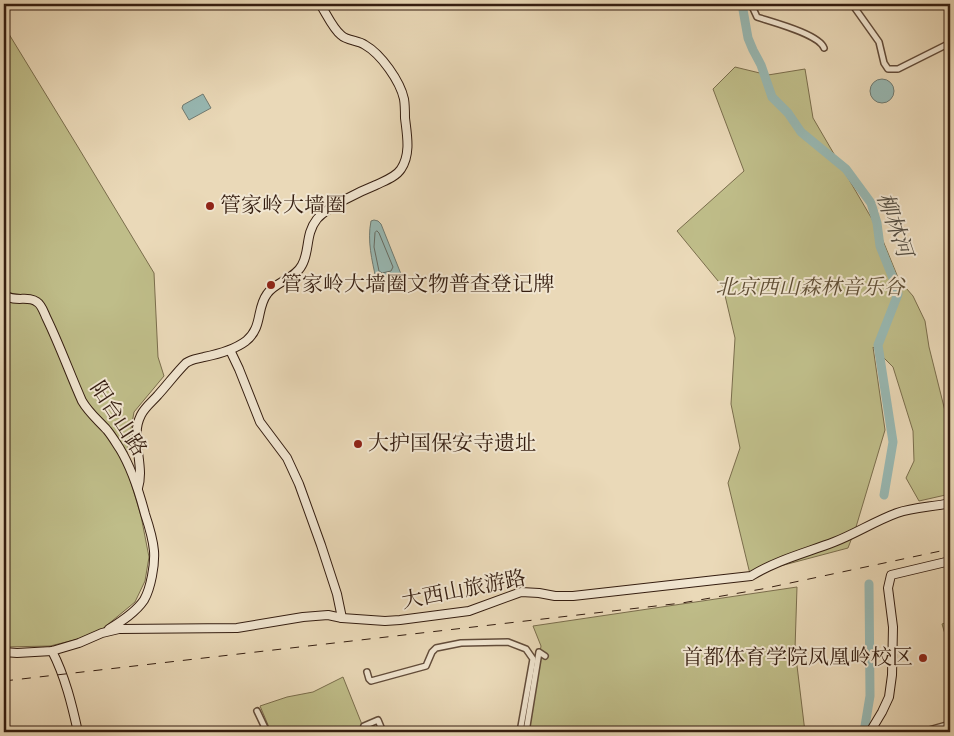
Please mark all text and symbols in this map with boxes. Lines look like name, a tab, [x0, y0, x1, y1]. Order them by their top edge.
water label: 柳林河	[870, 189, 919, 264]
place label: 管家岭大墙圈	[220, 193, 346, 219]
marker: 管家岭大墙圈	[204, 200, 216, 212]
place label: 管家岭大墙圈文物普查登记牌	[281, 272, 554, 298]
park label: 北京西山森林音乐谷	[716, 275, 906, 301]
marker: 管家岭大墙圈文物普查登记牌	[265, 279, 277, 291]
street label: 阳台山路	[84, 377, 152, 461]
place label: 大护国保安寺遗址	[368, 431, 536, 457]
marker: 大护国保安寺遗址	[352, 438, 364, 450]
street label: 大西山旅游路	[400, 565, 528, 615]
place label: 首都体育学院凤凰岭校区	[682, 645, 913, 671]
marker: 首都体育学院凤凰岭校区	[917, 652, 929, 664]

